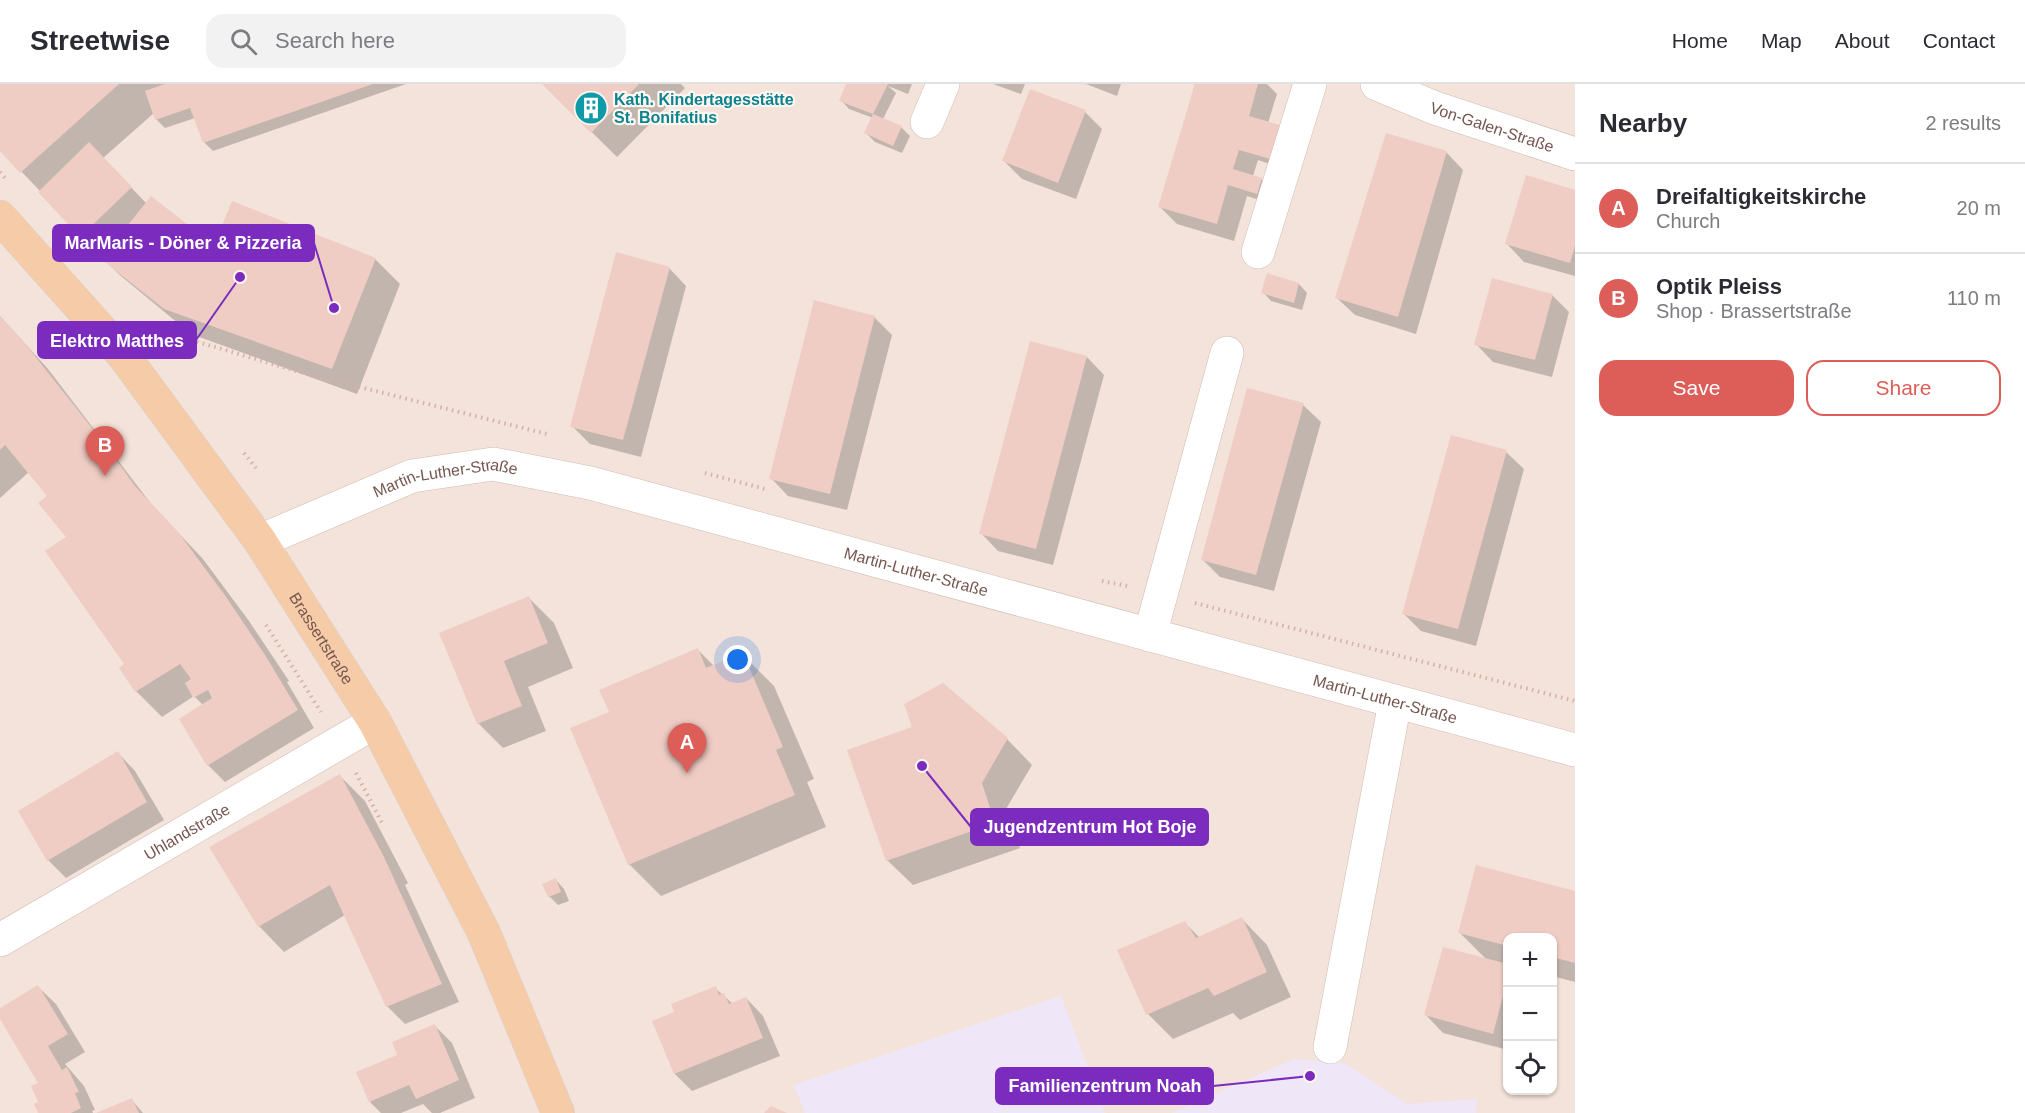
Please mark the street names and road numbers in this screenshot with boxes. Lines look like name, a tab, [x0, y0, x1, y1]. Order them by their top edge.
street label: Von-Galen-Straße	[1428, 99, 1556, 156]
street label: Martin-Luther-Straße	[371, 456, 519, 501]
street label: Martin-Luther-Straße	[842, 544, 990, 600]
street label: Brassertstraße	[286, 590, 357, 687]
street label: Martin-Luther-Straße	[1311, 671, 1459, 727]
street label: Uhlandstraße	[141, 800, 233, 863]

